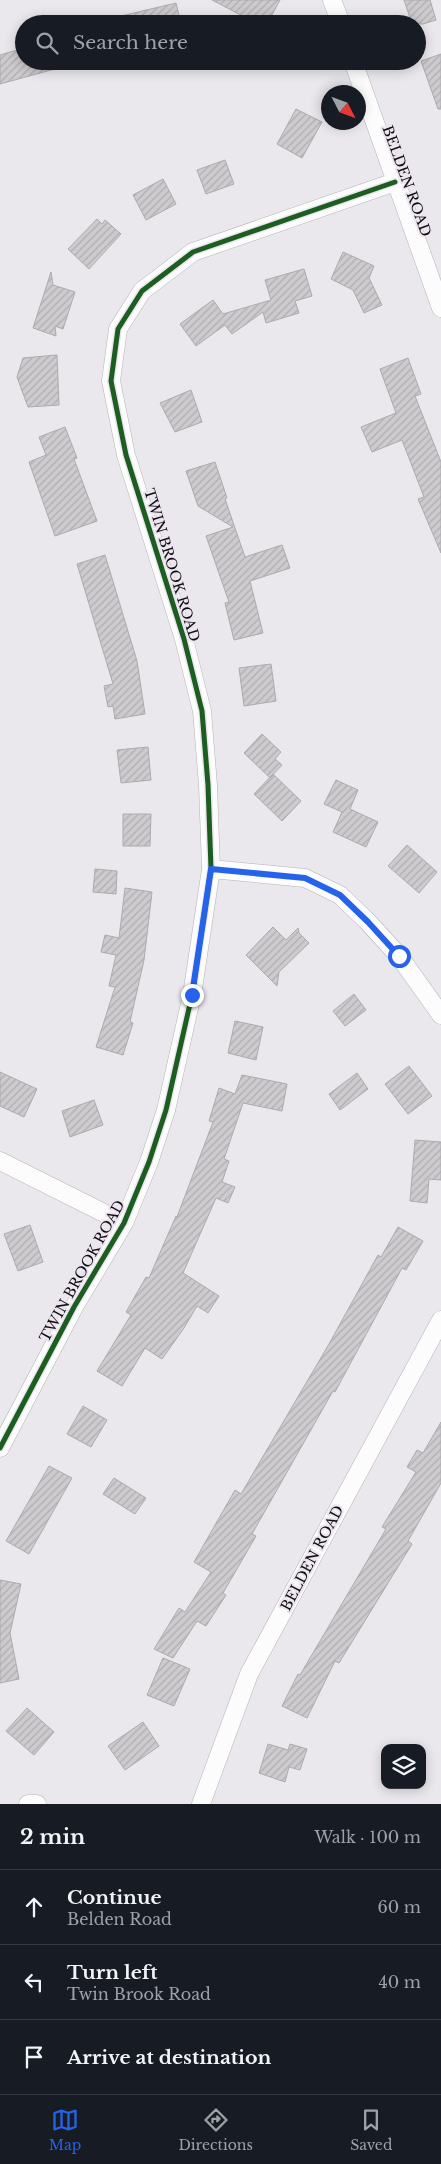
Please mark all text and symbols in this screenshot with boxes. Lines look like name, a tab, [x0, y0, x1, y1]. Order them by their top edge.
search box	[15, 15, 426, 70]
icon: search	[33, 29, 61, 57]
text: Search here	[73, 31, 188, 54]
north arrow	[321, 85, 366, 130]
street label: BELDEN ROAD	[379, 123, 435, 239]
street label: TWIN BROOK ROAD	[140, 486, 204, 644]
route start	[388, 945, 411, 968]
route end	[181, 984, 204, 1007]
street label: TWIN BROOK ROAD	[36, 1197, 128, 1345]
street label: BELDEN ROAD	[277, 1502, 347, 1614]
map controls	[381, 1744, 426, 1789]
button: layers	[381, 1744, 426, 1789]
text: 2 min	[20, 1824, 85, 1850]
text: Walk · 100 m	[314, 1827, 421, 1847]
text: Continue	[67, 1886, 162, 1909]
icon: ahead	[20, 1893, 48, 1921]
text: 60 m	[378, 1897, 421, 1917]
text: Belden Road	[67, 1909, 172, 1929]
text: Turn left	[67, 1961, 158, 1984]
icon: left	[20, 1968, 48, 1996]
text: 40 m	[378, 1972, 421, 1992]
text: Twin Brook Road	[67, 1984, 211, 2004]
icon: arrive	[20, 2043, 48, 2071]
text: Arrive at destination	[67, 2046, 271, 2069]
tab: Map	[49, 2106, 81, 2154]
tab: Directions	[178, 2106, 253, 2154]
tab: Saved	[350, 2106, 392, 2154]

